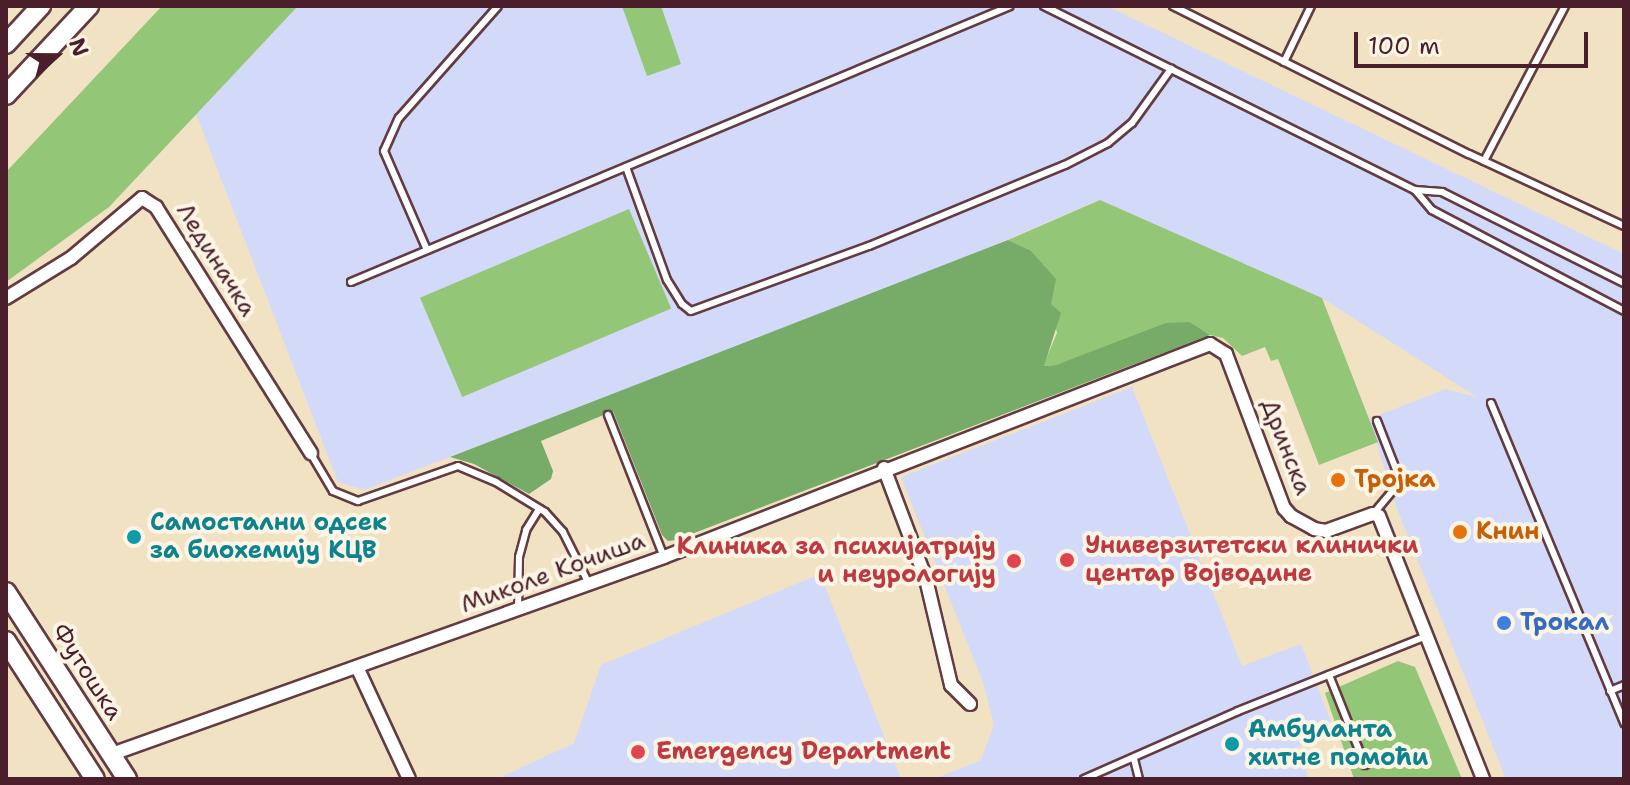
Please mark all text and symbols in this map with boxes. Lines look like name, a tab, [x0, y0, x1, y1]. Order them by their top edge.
north arrow	[16, 16, 96, 96]
scale bar	[1358, 16, 1592, 66]
text: 100 m	[1368, 30, 1440, 62]
text: N	[62, 34, 96, 61]
street label: Лединачка	[170, 198, 262, 322]
street label: Дринска	[1255, 395, 1317, 499]
place label: Тројка	[1354, 466, 1435, 494]
marker: Тројка	[1329, 471, 1347, 489]
place label: Самостални одсек за биохемију КЦВ	[150, 509, 387, 565]
place label: Книн	[1476, 518, 1540, 546]
marker: Книн	[1451, 523, 1469, 541]
street label: Миколе Кочиша	[457, 526, 649, 620]
marker: Самостални одсек за биохемију КЦВ	[125, 528, 143, 546]
place label: Универзитетски клинички центар Војводине	[1085, 532, 1418, 588]
place label: Клиника за психијатрију и неурологију	[677, 533, 996, 589]
marker: Универзитетски клинички центар Војводине	[1056, 549, 1078, 571]
marker: Клиника за психијатрију и неурологију	[1003, 550, 1025, 572]
place label: Трокал	[1520, 609, 1609, 637]
marker: Трокал	[1495, 614, 1513, 632]
street label: Футошка	[45, 618, 129, 726]
place label: Амбуланта хитне помоћи	[1248, 716, 1428, 772]
marker: Амбуланта хитне помоћи	[1223, 735, 1241, 753]
place label: Emergency Department	[656, 738, 951, 766]
marker: Emergency Department	[627, 741, 649, 763]

